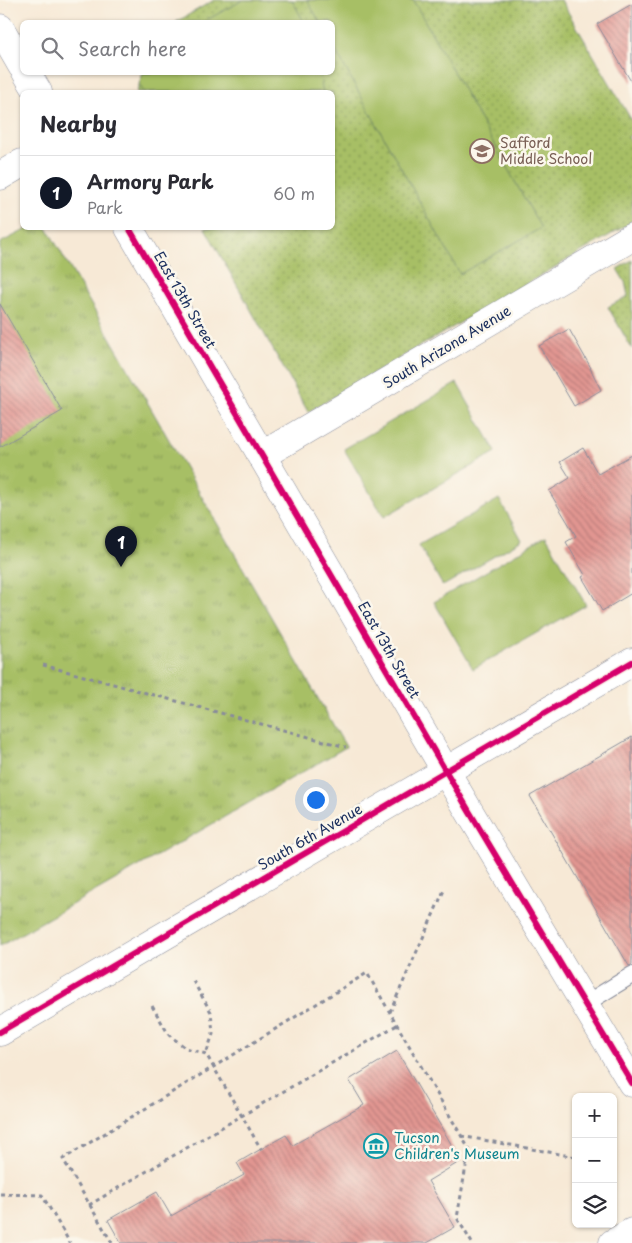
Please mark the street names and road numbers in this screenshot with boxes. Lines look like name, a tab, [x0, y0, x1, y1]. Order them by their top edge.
street label: East 13th Street	[149, 247, 222, 352]
street label: South Arizona Avenue	[379, 300, 515, 393]
street label: East 13th Street	[353, 597, 426, 702]
street label: South 6th Avenue	[254, 798, 366, 875]

